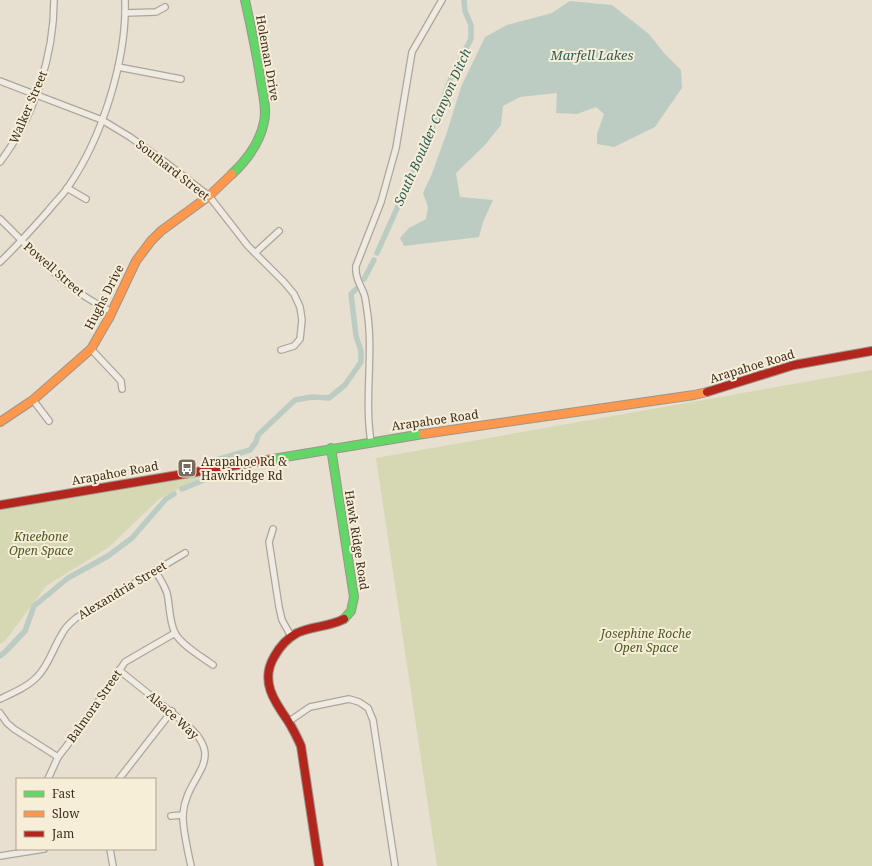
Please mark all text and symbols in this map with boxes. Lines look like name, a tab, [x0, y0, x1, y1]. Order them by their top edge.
street label: Holeman Drive	[252, 14, 284, 102]
water label: South Boulder Canyon Ditch	[389, 45, 475, 208]
water label: Marfell Lakes	[550, 46, 633, 64]
street label: Walker Street	[5, 68, 51, 146]
street label: Southard Street	[133, 136, 213, 204]
street label: Powell Street	[20, 238, 88, 300]
street label: Hughs Drive	[80, 261, 128, 333]
street label: Arapahoe Road	[708, 345, 797, 387]
street label: Arapahoe Road	[390, 405, 480, 435]
place label: Arapahoe Rd & Hawkridge Rd	[201, 453, 287, 484]
street label: Arapahoe Road	[70, 457, 160, 489]
bus stop icon: Arapahoe Rd & Hawkridge Rd	[176, 457, 198, 479]
street label: Hawk Ridge Road	[341, 489, 373, 592]
park label: Kneebone Open Space	[9, 528, 73, 559]
street label: Alexandria Street	[75, 557, 169, 623]
park label: Josephine Roche Open Space	[599, 625, 691, 656]
street label: Balmora Street	[63, 666, 125, 746]
street label: Alsace Way	[143, 687, 203, 743]
legend	[16, 778, 156, 850]
text: Fast	[52, 785, 75, 802]
text: Slow	[52, 805, 80, 822]
text: Jam	[51, 825, 74, 842]

